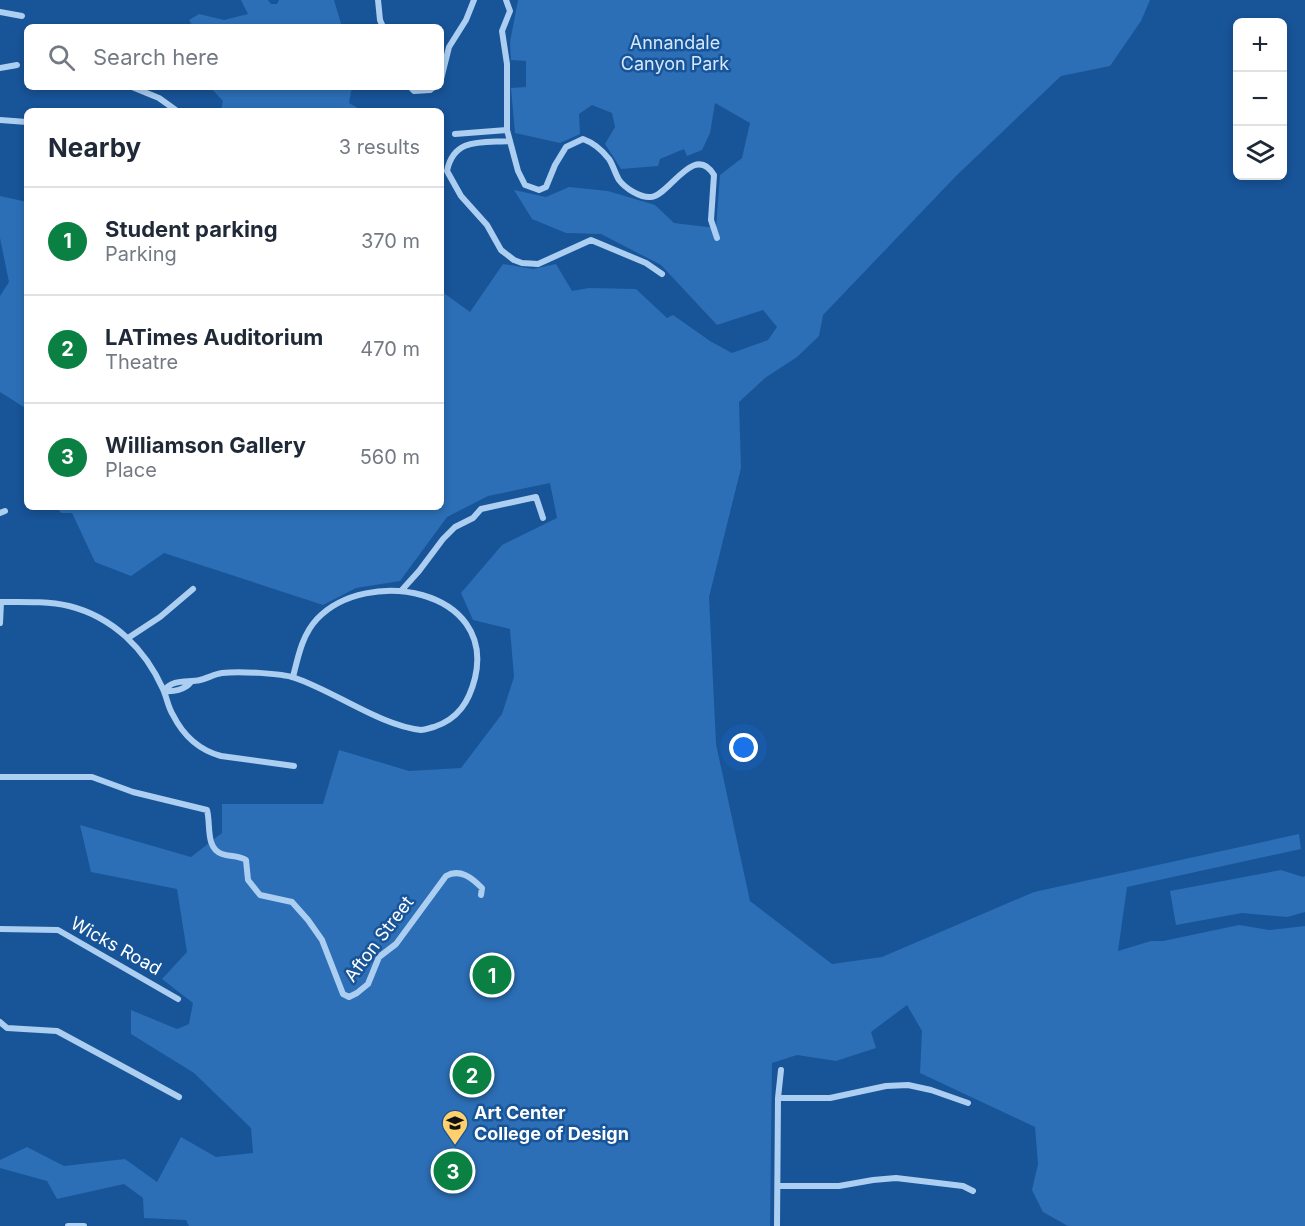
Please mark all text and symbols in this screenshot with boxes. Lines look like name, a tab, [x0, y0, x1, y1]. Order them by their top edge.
map controls	[1233, 18, 1287, 180]
button: +	[1233, 18, 1287, 72]
search box	[24, 24, 444, 90]
park label: Annandale Canyon Park	[621, 32, 729, 74]
icon: search	[45, 41, 78, 74]
text: Search here	[93, 44, 219, 70]
button: −	[1233, 72, 1287, 126]
button: layers	[1233, 126, 1287, 180]
text: Nearby	[48, 132, 141, 163]
text: 3 results	[339, 135, 420, 159]
text: Student parking	[105, 216, 278, 242]
text: 1	[63, 229, 72, 253]
text: 370 m	[361, 229, 420, 253]
text: Parking	[105, 242, 177, 266]
text: LATimes Auditorium	[105, 324, 323, 350]
text: 2	[61, 337, 74, 361]
text: 470 m	[360, 337, 420, 361]
text: Theatre	[105, 350, 178, 374]
text: Williamson Gallery	[105, 432, 306, 458]
text: 3	[61, 445, 74, 469]
text: 560 m	[360, 445, 420, 469]
text: Place	[105, 458, 157, 482]
your location	[729, 733, 758, 762]
street label: Afton Street	[340, 892, 418, 986]
street label: Wicks Road	[67, 912, 165, 979]
pin: 1	[472, 952, 512, 998]
pin: 2	[452, 1052, 492, 1098]
place label: Art Center College of Design	[474, 1102, 629, 1144]
school or university icon: Art Center College of Design	[440, 1108, 470, 1146]
pin: 3	[434, 1148, 472, 1194]

